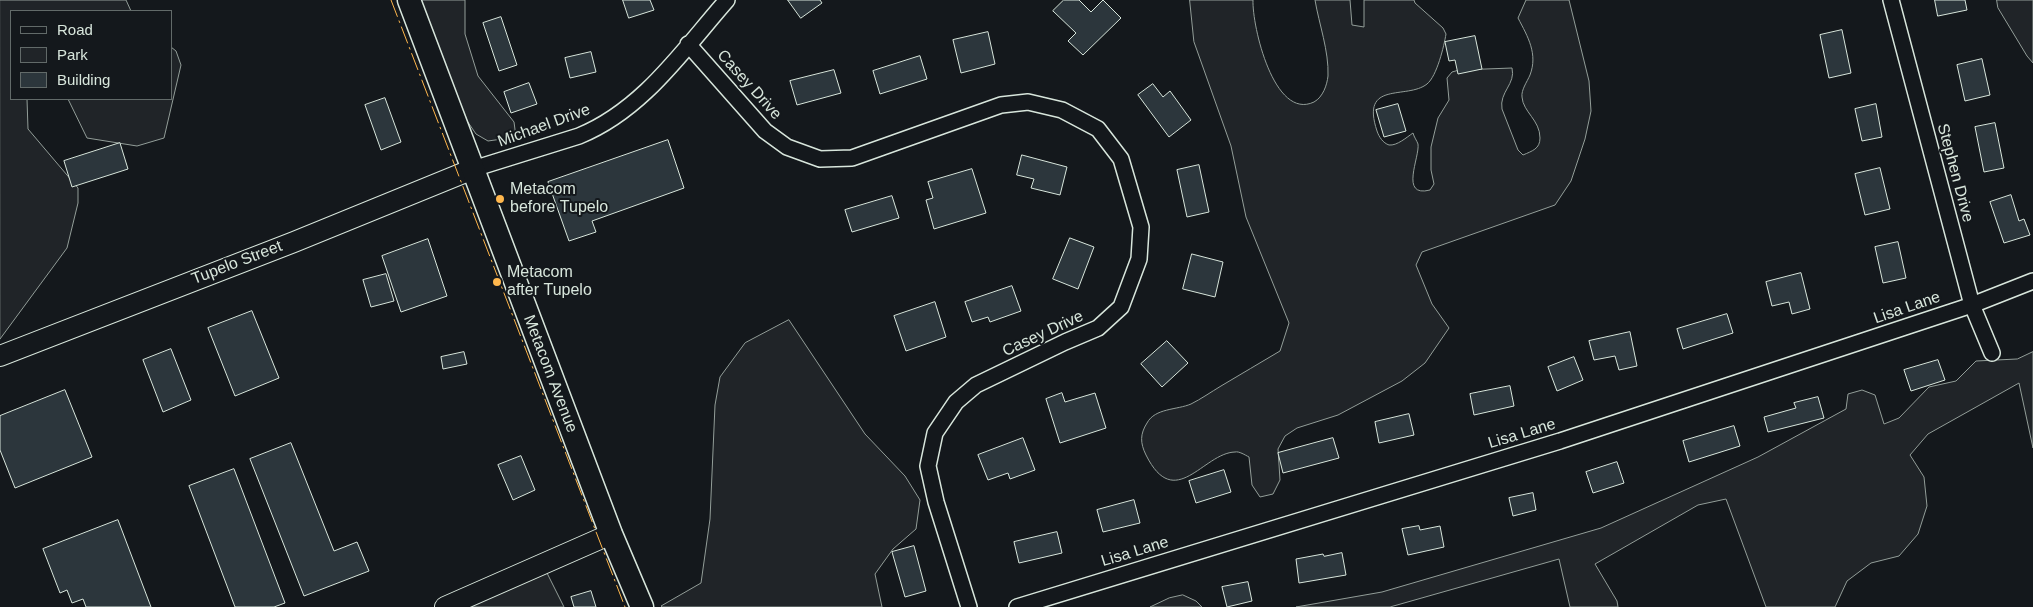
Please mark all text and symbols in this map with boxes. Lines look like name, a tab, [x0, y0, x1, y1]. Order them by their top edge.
legend	[10, 10, 172, 100]
text: Road	[57, 21, 93, 38]
text: Park	[57, 46, 88, 63]
street label: Casey Drive	[713, 46, 785, 124]
text: Building	[57, 71, 110, 88]
street label: Michael Drive	[495, 100, 593, 152]
street label: Stephen Drive	[1933, 122, 1977, 224]
place label: Metacom before Tupelo	[510, 180, 608, 218]
marker: Metacom before Tupelo	[494, 193, 506, 205]
street label: Tupelo Street	[189, 237, 285, 289]
place label: Metacom after Tupelo	[507, 263, 592, 301]
marker: Metacom after Tupelo	[491, 276, 503, 288]
street label: Lisa Lane	[1871, 288, 1943, 328]
street label: Casey Drive	[999, 307, 1087, 361]
street label: Metacom Avenue	[519, 313, 581, 435]
street label: Lisa Lane	[1486, 415, 1558, 453]
street label: Lisa Lane	[1099, 533, 1171, 571]

